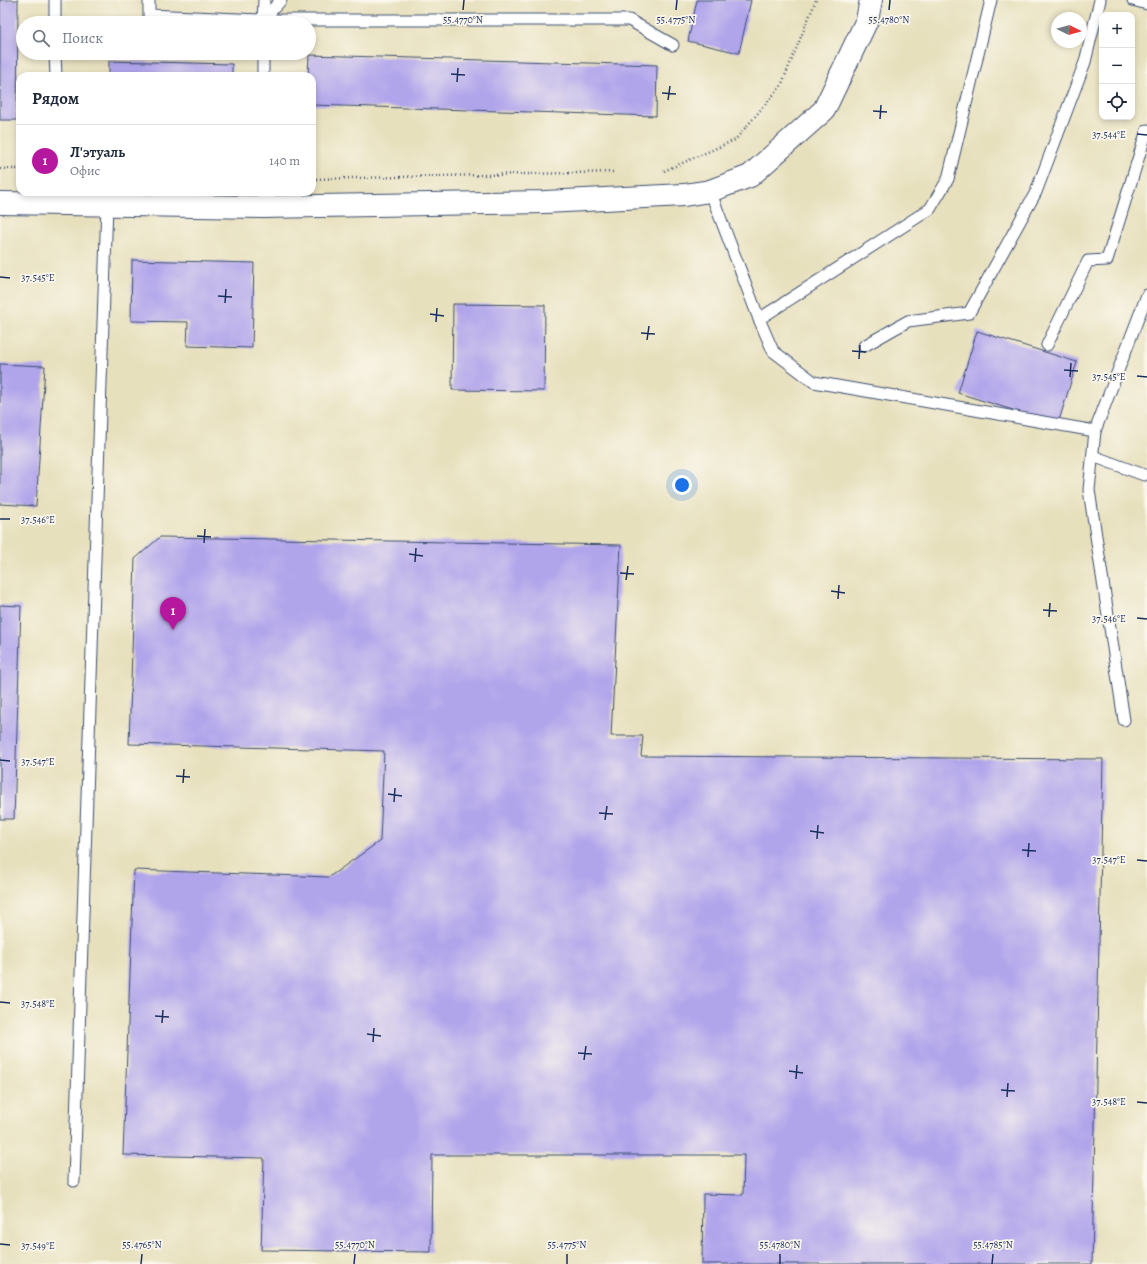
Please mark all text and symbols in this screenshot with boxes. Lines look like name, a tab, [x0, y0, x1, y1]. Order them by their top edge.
north arrow	[1051, 12, 1087, 48]
map controls	[1099, 12, 1135, 120]
button: +	[1099, 12, 1135, 48]
text: 55.4770°N	[443, 13, 483, 26]
text: 55.4775°N	[656, 13, 696, 26]
text: 55.4780°N	[869, 13, 909, 26]
search box	[16, 16, 316, 60]
icon: search	[30, 27, 52, 49]
text: Поиск	[62, 28, 103, 48]
button: −	[1099, 48, 1135, 84]
button: locate	[1099, 84, 1135, 120]
text: Рядом	[32, 87, 79, 110]
text: 37.544°E	[1092, 128, 1126, 141]
text: Л'этуаль	[70, 142, 125, 162]
text: 1	[43, 152, 47, 169]
text: 140 m	[269, 152, 300, 169]
text: Офис	[70, 162, 100, 179]
text: 37.545°E	[21, 271, 55, 284]
text: 37.545°E	[1092, 370, 1126, 383]
your location	[672, 475, 692, 495]
text: 37.546°E	[21, 513, 55, 526]
pin: 1	[160, 597, 186, 630]
text: 37.546°E	[1092, 612, 1126, 625]
text: 37.547°E	[21, 755, 55, 768]
text: 37.547°E	[1092, 853, 1126, 866]
text: 37.548°E	[21, 997, 55, 1010]
text: 37.548°E	[1092, 1095, 1126, 1108]
text: 55.4765°N	[122, 1238, 162, 1251]
text: 55.4770°N	[335, 1238, 375, 1251]
text: 55.4775°N	[547, 1238, 587, 1251]
text: 55.4780°N	[760, 1238, 800, 1251]
text: 55.4785°N	[973, 1238, 1013, 1251]
text: 37.549°E	[21, 1239, 55, 1252]

